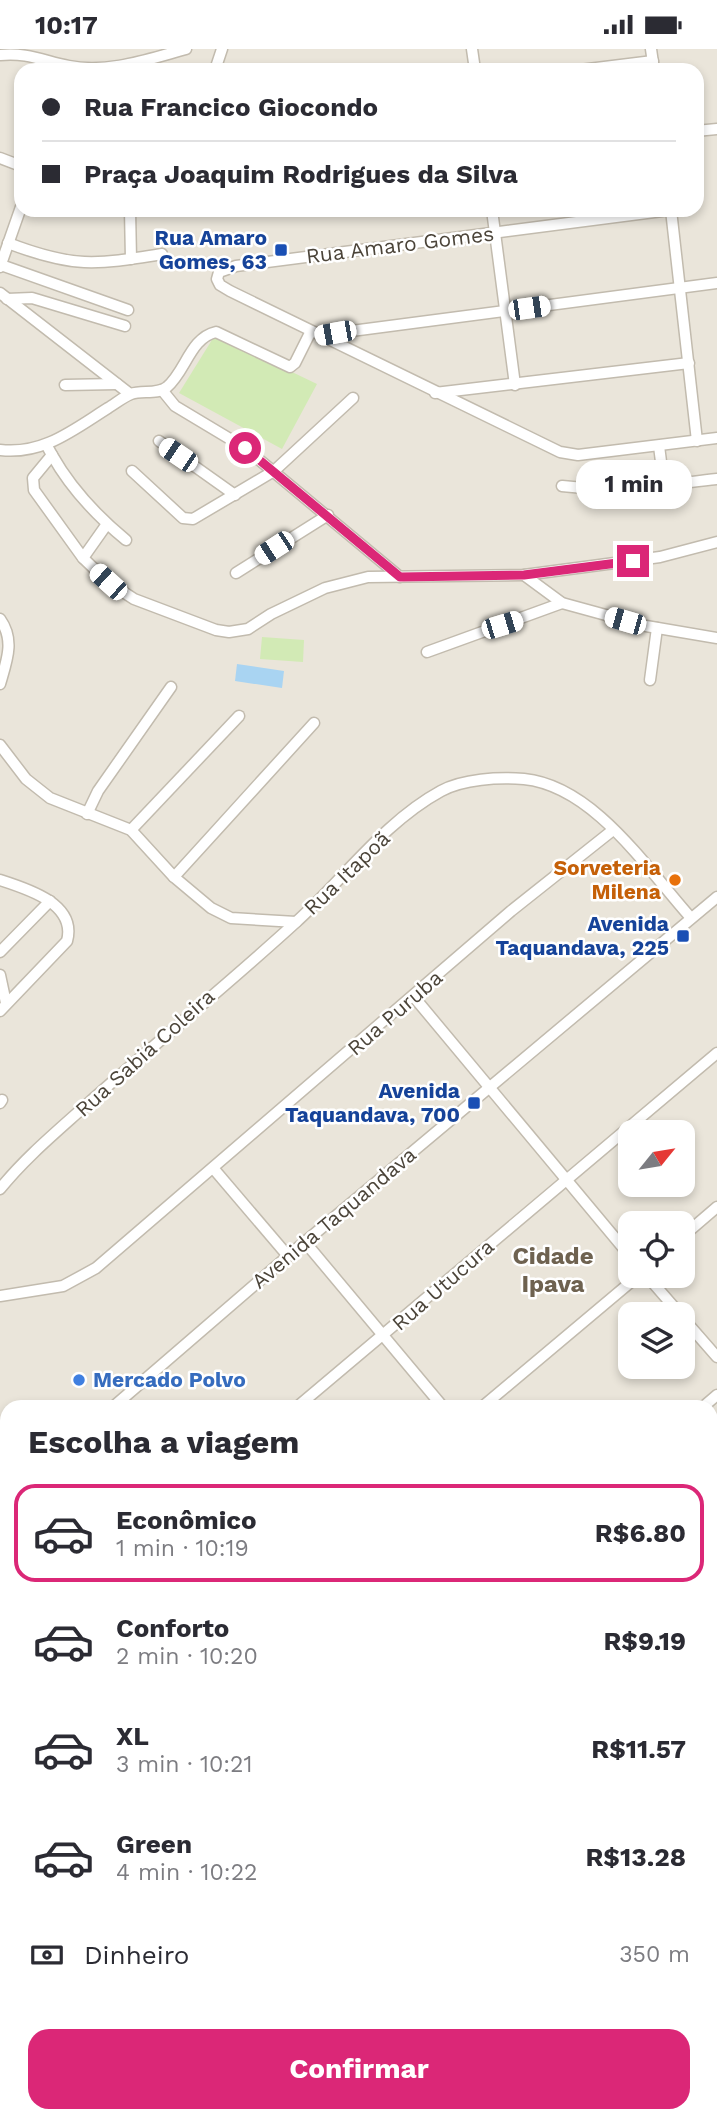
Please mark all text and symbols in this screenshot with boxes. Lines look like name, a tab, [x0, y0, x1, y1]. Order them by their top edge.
text: 10:17	[35, 10, 98, 40]
text: Rua Francico Giocondo	[84, 92, 378, 122]
text: Praça Joaquim Rodrigues da Silva	[84, 159, 518, 189]
street label: Rua Amaro Gomes	[305, 221, 495, 268]
place label: Rua Amaro Gomes, 63	[155, 225, 267, 274]
marker: Rua Amaro Gomes, 63	[273, 242, 289, 258]
car	[507, 295, 552, 321]
car	[313, 319, 358, 347]
route start	[229, 432, 261, 464]
car	[155, 435, 202, 475]
callout: 1 min	[575, 459, 691, 509]
text: 1 min	[604, 471, 664, 498]
car	[251, 528, 298, 568]
route end	[617, 545, 649, 577]
car	[86, 560, 131, 604]
car	[602, 605, 649, 637]
car	[479, 609, 526, 641]
street label: Rua Itapoã	[298, 825, 395, 920]
place label: Sorveteria Milena	[554, 855, 662, 904]
marker: Sorveteria Milena	[667, 872, 683, 888]
place label: Avenida Taquandava, 225	[495, 911, 670, 960]
marker: Avenida Taquandava, 225	[675, 928, 691, 944]
street label: Rua Puruba	[342, 965, 447, 1061]
street label: Rua Sabiá Coleira	[70, 983, 220, 1122]
place label: Avenida Taquandava, 700	[285, 1078, 461, 1127]
marker: Avenida Taquandava, 700	[466, 1095, 482, 1111]
north arrow	[618, 1120, 695, 1197]
map controls	[618, 1120, 695, 1379]
street label: Avenida Taquandava	[246, 1142, 421, 1294]
button: locate	[618, 1211, 695, 1288]
street label: Rua Utucura	[387, 1234, 499, 1336]
district label: Cidade Ipava	[512, 1242, 594, 1298]
button: layers	[618, 1302, 695, 1379]
place label: Mercado Polvo	[93, 1367, 246, 1392]
marker: Mercado Polvo	[71, 1372, 87, 1388]
text: Escolha a viagem	[28, 1423, 299, 1461]
icon: car	[32, 1502, 95, 1565]
text: Econômico	[116, 1505, 257, 1535]
text: R$6.80	[595, 1518, 686, 1548]
text: 1 min · 10:19	[116, 1535, 249, 1562]
icon: car	[32, 1610, 95, 1673]
text: Conforto	[116, 1613, 229, 1643]
text: R$9.19	[603, 1626, 686, 1656]
text: 2 min · 10:20	[116, 1643, 258, 1670]
icon: car	[32, 1718, 95, 1781]
text: XL	[116, 1721, 149, 1751]
text: R$11.57	[591, 1734, 686, 1764]
text: 3 min · 10:21	[116, 1751, 252, 1778]
icon: car	[32, 1826, 95, 1889]
text: Green	[116, 1829, 192, 1859]
text: R$13.28	[585, 1842, 686, 1872]
text: 4 min · 10:22	[116, 1859, 258, 1886]
icon: cash	[28, 1936, 66, 1974]
text: Dinheiro	[84, 1940, 189, 1970]
text: 350 m	[619, 1941, 690, 1968]
button: Confirmar	[28, 2029, 690, 2109]

